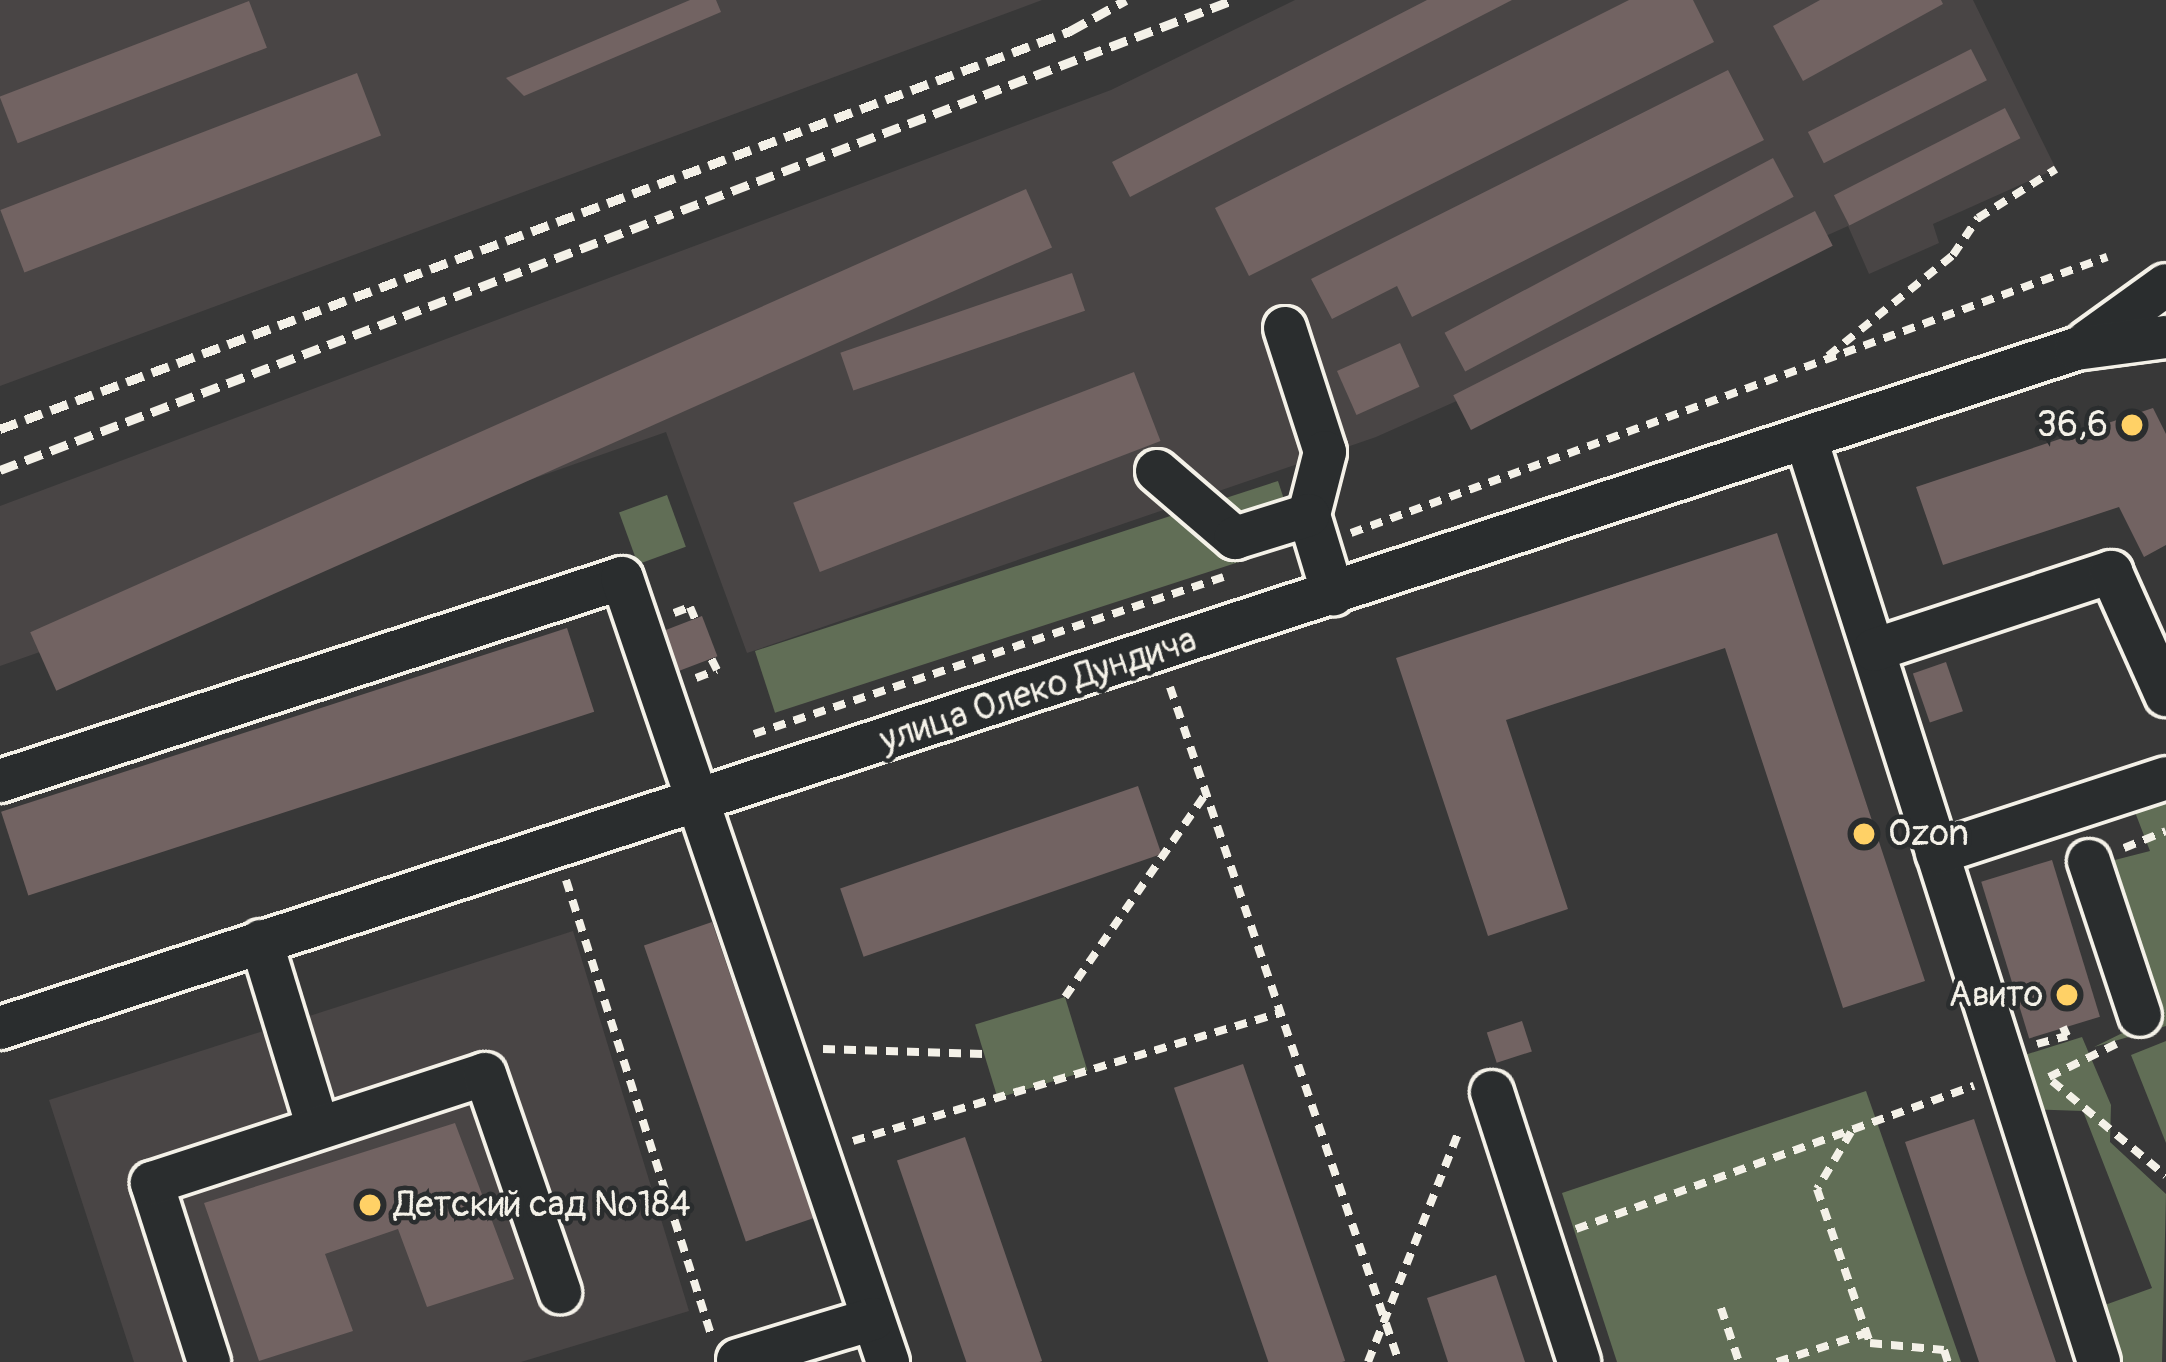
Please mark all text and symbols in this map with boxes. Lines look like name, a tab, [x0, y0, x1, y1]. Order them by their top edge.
place label: 36,6	[2037, 403, 2108, 447]
marker: 36,6	[2119, 412, 2145, 438]
street label: улица Олеко Дундича	[874, 618, 1202, 762]
place label: Ozon	[1888, 812, 1969, 856]
marker: Ozon	[1851, 821, 1877, 847]
place label: Авито	[1949, 973, 2043, 1017]
marker: Авито	[2054, 982, 2080, 1008]
place label: Детский сад №184	[394, 1183, 691, 1227]
marker: Детский сад №184	[357, 1192, 383, 1218]

